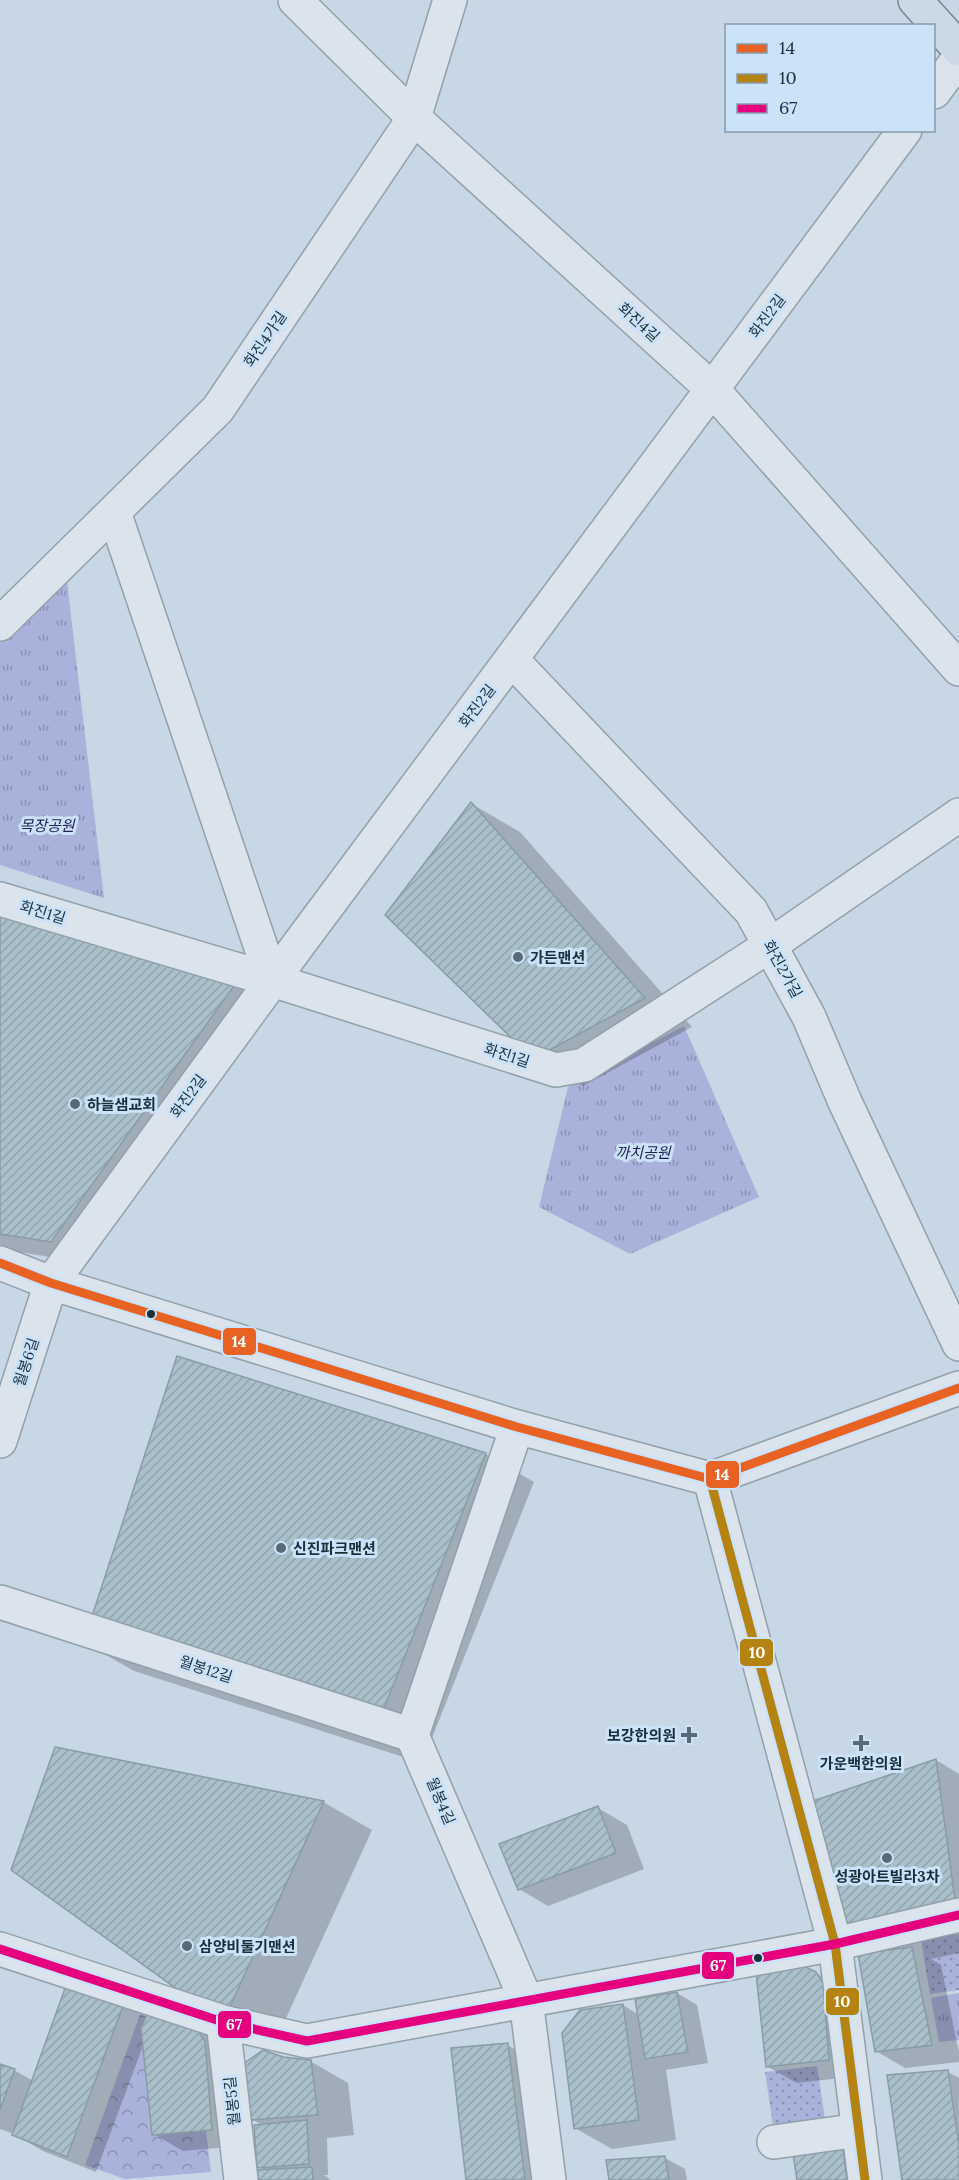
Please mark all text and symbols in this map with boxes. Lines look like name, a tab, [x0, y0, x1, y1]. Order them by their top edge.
legend	[725, 24, 935, 132]
text: 14	[779, 36, 796, 59]
text: 10	[779, 66, 797, 89]
text: 67	[779, 96, 798, 119]
street label: 화진2길	[745, 291, 789, 341]
street label: 화진4길	[614, 298, 664, 346]
street label: 화진4가길	[239, 307, 291, 371]
street label: 화진2길	[455, 681, 499, 731]
park label: 목장공원	[19, 816, 76, 835]
street label: 화진1길	[18, 896, 68, 928]
street label: 화진2가길	[759, 937, 807, 1001]
place label: 가든맨션	[530, 948, 585, 967]
marker: 가든맨션	[511, 950, 525, 964]
street label: 화진1길	[482, 1039, 532, 1071]
street label: 화진2길	[166, 1070, 210, 1122]
place label: 하늘샘교회	[87, 1095, 156, 1114]
marker: 하늘샘교회	[68, 1097, 82, 1111]
park label: 까치공원	[615, 1143, 672, 1162]
unlabelled marker	[145, 1308, 157, 1320]
line badge: 14	[222, 1327, 257, 1356]
text: 14	[231, 1331, 247, 1351]
street label: 월봉6길	[9, 1335, 43, 1389]
line badge: 14	[705, 1460, 740, 1489]
text: 14	[714, 1464, 730, 1484]
place label: 신진파크맨션	[293, 1539, 376, 1558]
marker: 신진파크맨션	[274, 1541, 288, 1555]
line badge: 10	[739, 1638, 774, 1667]
text: 10	[749, 1642, 765, 1662]
street label: 월봉12길	[177, 1651, 235, 1687]
place label: 보강한의원	[607, 1726, 676, 1745]
marker: 보강한의원	[680, 1726, 698, 1744]
marker: 가운백한의원	[852, 1734, 870, 1752]
place label: 가운백한의원	[820, 1754, 902, 1773]
street label: 월봉4길	[423, 1774, 459, 1828]
marker: 성광아트빌라3차	[880, 1851, 894, 1865]
place label: 성광아트빌라3차	[834, 1867, 940, 1886]
place label: 삼양비둘기맨션	[199, 1937, 296, 1956]
marker: 삼양비둘기맨션	[180, 1939, 194, 1953]
line badge: 67	[701, 1951, 735, 1980]
unlabelled marker	[752, 1952, 764, 1964]
text: 67	[710, 1955, 727, 1975]
line badge: 10	[825, 1987, 860, 2016]
text: 10	[834, 1991, 850, 2011]
line badge: 67	[217, 2010, 252, 2039]
text: 67	[226, 2014, 243, 2034]
street label: 월봉5길	[220, 2075, 244, 2127]

